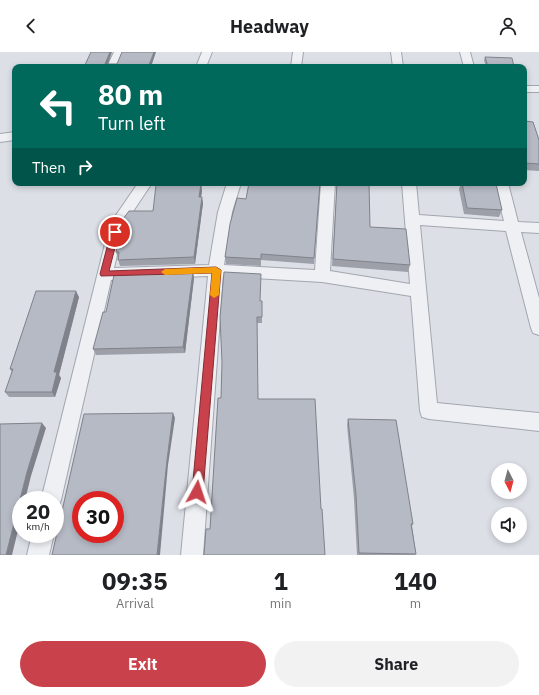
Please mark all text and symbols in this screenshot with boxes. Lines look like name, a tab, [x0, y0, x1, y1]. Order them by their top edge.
icon: back	[20, 15, 42, 37]
text: Headway	[230, 15, 309, 38]
icon: person	[497, 15, 519, 37]
text: 80 m	[98, 76, 163, 113]
icon: left	[32, 80, 84, 132]
text: Turn left	[98, 112, 166, 135]
icon: right	[74, 156, 96, 178]
text: Then	[32, 158, 66, 177]
pin	[98, 215, 132, 249]
icon: arrive	[104, 221, 126, 243]
north arrow	[491, 463, 527, 499]
map controls	[491, 463, 527, 543]
position arrow	[176, 471, 218, 513]
speed limit sign: 30	[72, 491, 124, 543]
text: 20	[26, 498, 50, 525]
button: sound	[491, 507, 527, 543]
text: km/h	[26, 520, 50, 533]
text: 09:35	[102, 565, 168, 597]
text: 1	[273, 565, 288, 597]
text: 140	[394, 565, 437, 597]
text: Arrival	[116, 595, 154, 612]
text: min	[270, 595, 292, 612]
text: m	[410, 595, 421, 612]
button: Exit	[20, 641, 266, 687]
button: Share	[274, 641, 519, 687]

